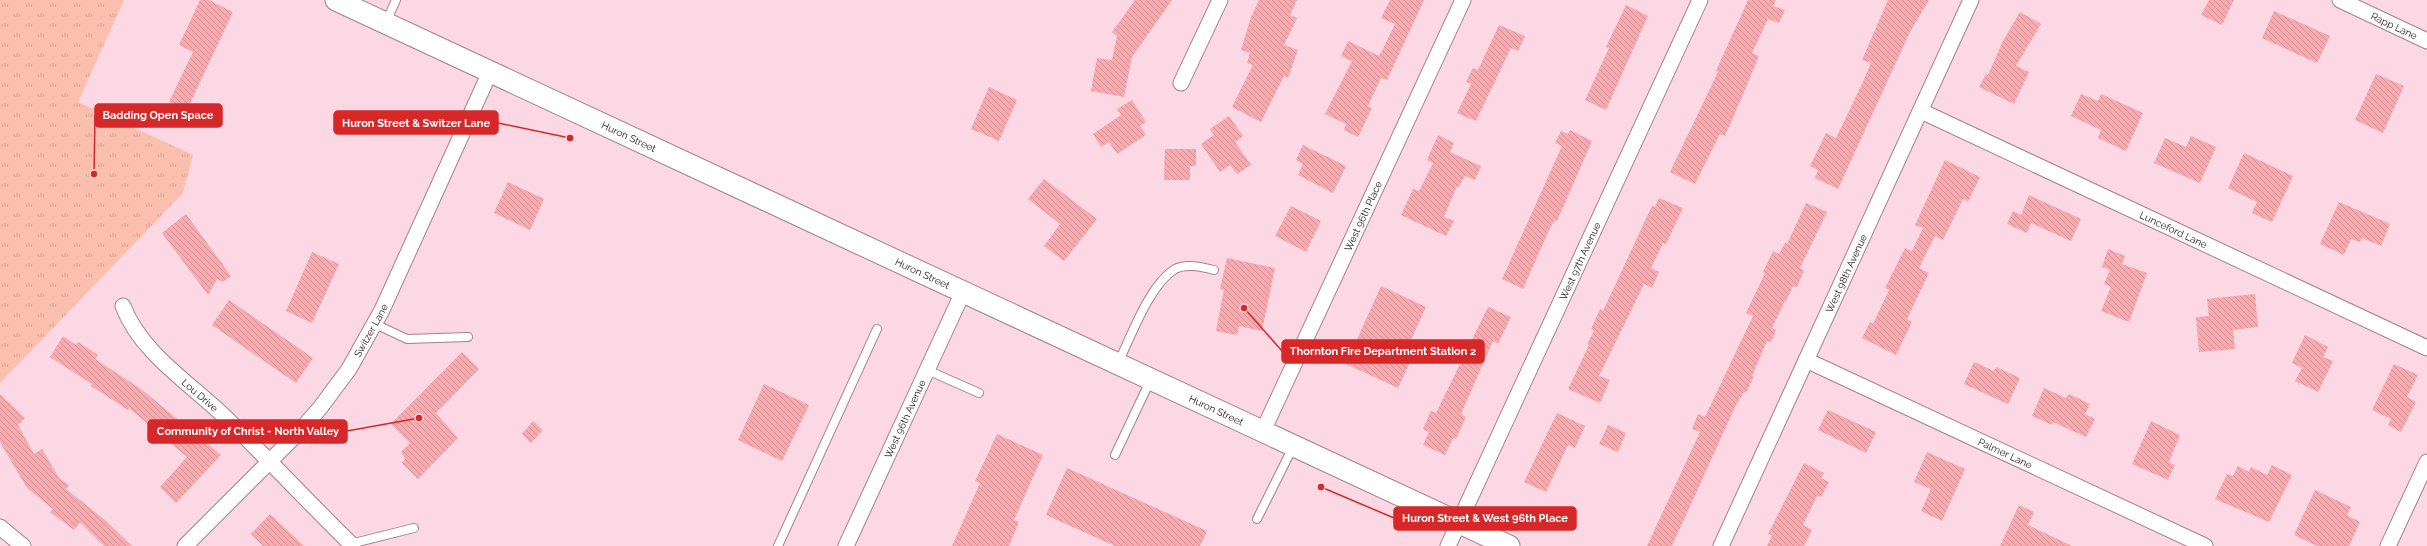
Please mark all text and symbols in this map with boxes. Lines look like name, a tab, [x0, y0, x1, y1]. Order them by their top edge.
street label: Rapp Lane	[2369, 10, 2419, 41]
callout: Badding Open Space	[95, 104, 222, 127]
text: Badding Open Space	[103, 109, 214, 122]
callout: Huron Street & Switzer Lane	[334, 111, 498, 134]
text: Huron Street & Switzer Lane	[342, 117, 490, 130]
street label: Huron Street	[600, 119, 658, 154]
street label: West 96th Place	[1342, 179, 1384, 253]
street label: Lunceford Lane	[2138, 209, 2209, 250]
street label: West 97th Avenue	[1557, 220, 1602, 301]
street label: West 98th Avenue	[1823, 232, 1869, 314]
street label: Huron Street	[894, 256, 952, 291]
street label: Switzer Lane	[351, 302, 390, 359]
callout: Thornton Fire Department Station 2	[1282, 340, 1484, 363]
text: Thornton Fire Department Station 2	[1290, 345, 1476, 358]
street label: Lou Drive	[180, 376, 221, 414]
street label: West 96th Avenue	[882, 378, 927, 460]
street label: Huron Street	[1187, 392, 1246, 427]
callout: Community of Christ - North Valley	[148, 420, 347, 443]
text: Community of Christ - North Valley	[157, 425, 339, 438]
street label: Palmer Lane	[1977, 436, 2034, 470]
callout: Huron Street & West 96th Place	[1394, 507, 1576, 530]
text: Huron Street & West 96th Place	[1402, 512, 1568, 525]

